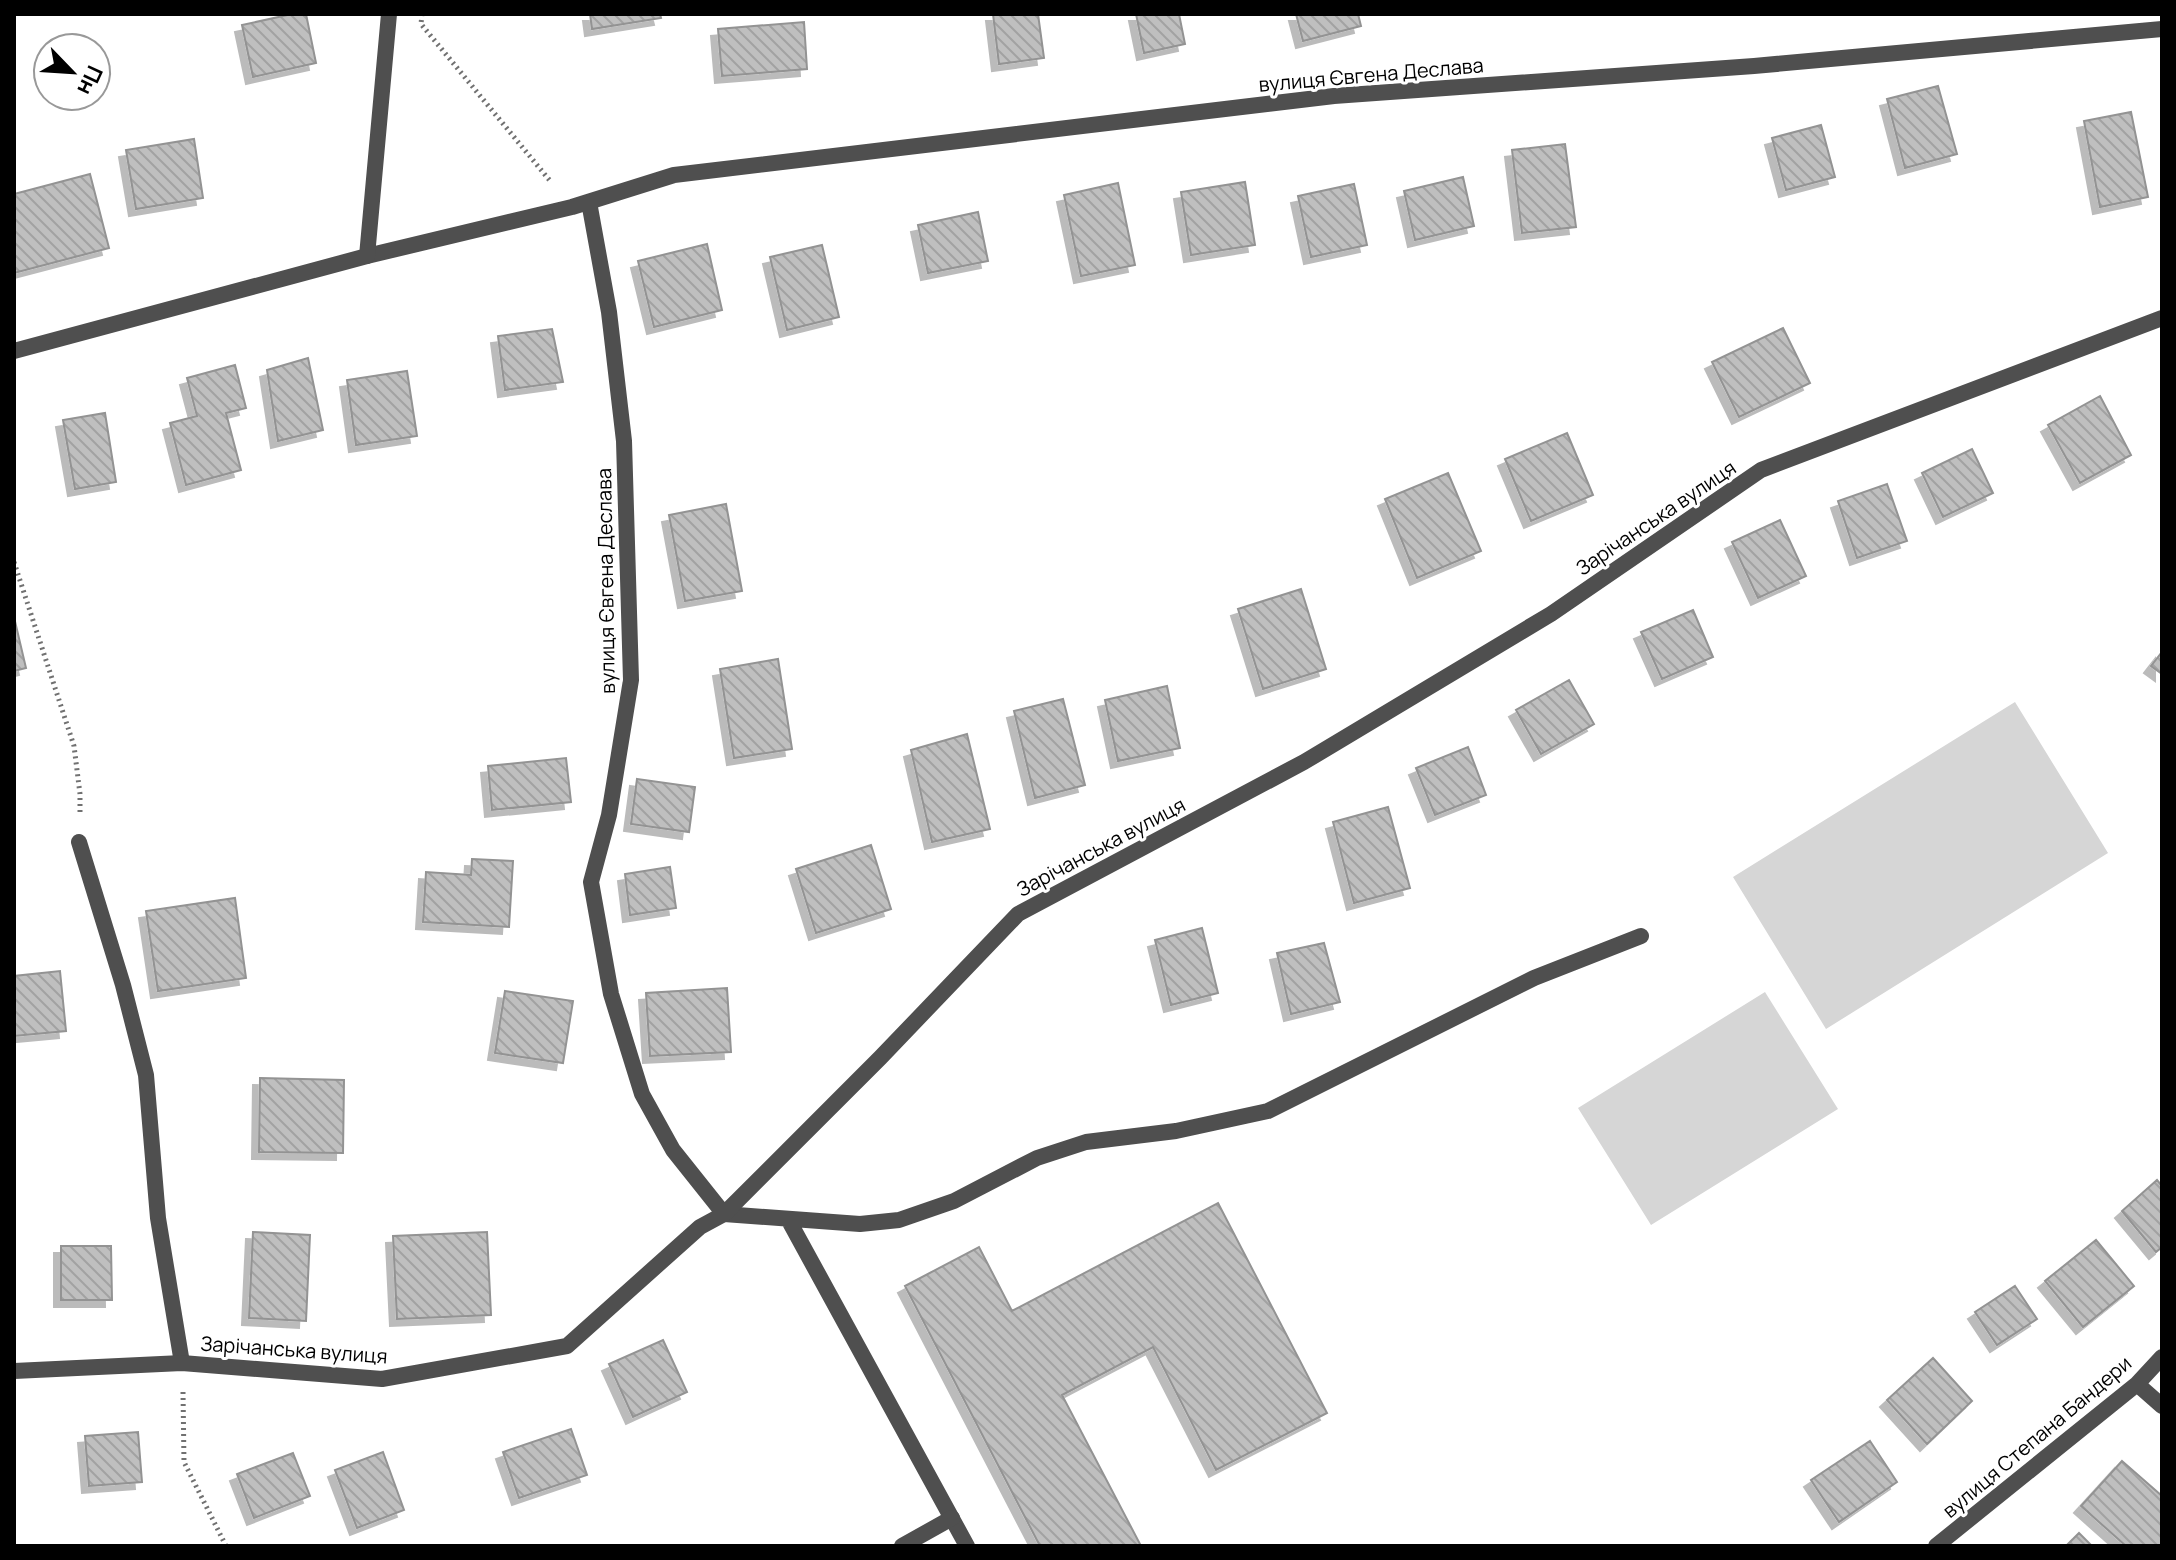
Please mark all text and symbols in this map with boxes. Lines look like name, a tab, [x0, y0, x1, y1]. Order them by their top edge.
north arrow	[32, 32, 112, 112]
street label: вулиця Євгена Деслава	[1257, 51, 1485, 98]
text: Пн	[70, 61, 110, 100]
street label: Зарічанська вулиця	[1571, 454, 1741, 581]
street label: вулиця Євгена Деслава	[590, 468, 621, 694]
street label: Зарічанська вулиця	[1012, 791, 1190, 902]
street label: Зарічанська вулиця	[200, 1330, 388, 1370]
street label: вулиця Степана Бандери	[1937, 1350, 2137, 1524]

